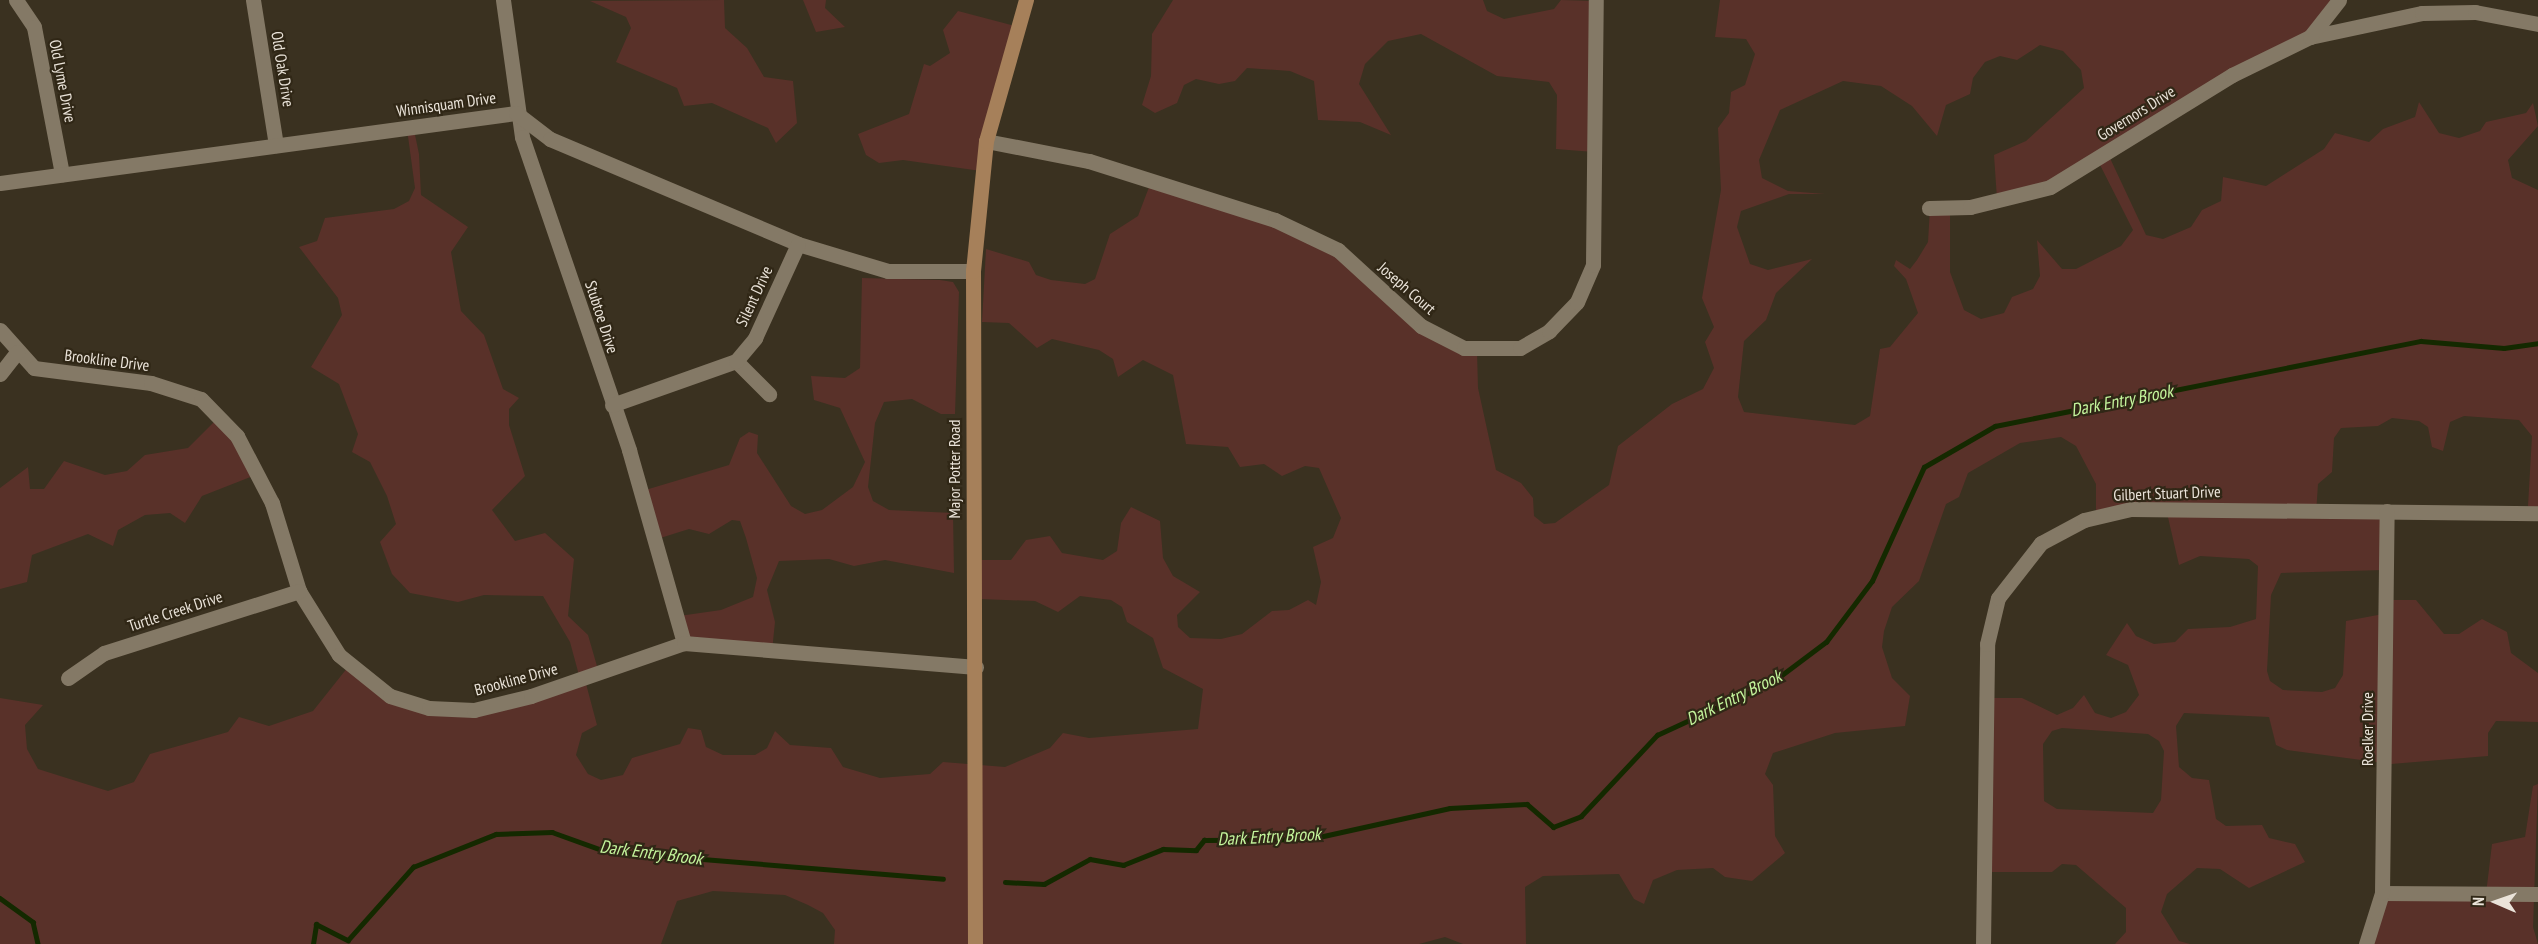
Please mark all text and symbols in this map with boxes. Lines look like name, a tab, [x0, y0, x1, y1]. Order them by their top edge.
street label: Old Oak Drive	[268, 30, 298, 108]
street label: Old Lyme Drive	[46, 38, 80, 124]
street label: Governors Drive	[2094, 82, 2178, 144]
street label: Winnisquam Drive	[395, 88, 497, 120]
street label: Joseph Court	[1374, 258, 1440, 318]
street label: Silent Drive	[732, 263, 776, 329]
street label: Stubtoe Drive	[581, 278, 623, 356]
street label: Brookline Drive	[64, 345, 150, 375]
water label: Dark Entry Brook	[2069, 380, 2175, 422]
street label: Major Potter Road	[944, 420, 964, 518]
street label: Gilbert Stuart Drive	[2113, 482, 2221, 504]
street label: Turtle Creek Drive	[125, 587, 225, 635]
street label: Brookline Drive	[472, 659, 560, 699]
water label: Dark Entry Brook	[1682, 665, 1786, 731]
street label: Roelker Drive	[2357, 692, 2377, 766]
water label: Dark Entry Brook	[1216, 823, 1322, 851]
water label: Dark Entry Brook	[598, 836, 704, 870]
north arrow	[2466, 872, 2526, 932]
text: N	[2468, 897, 2488, 906]

